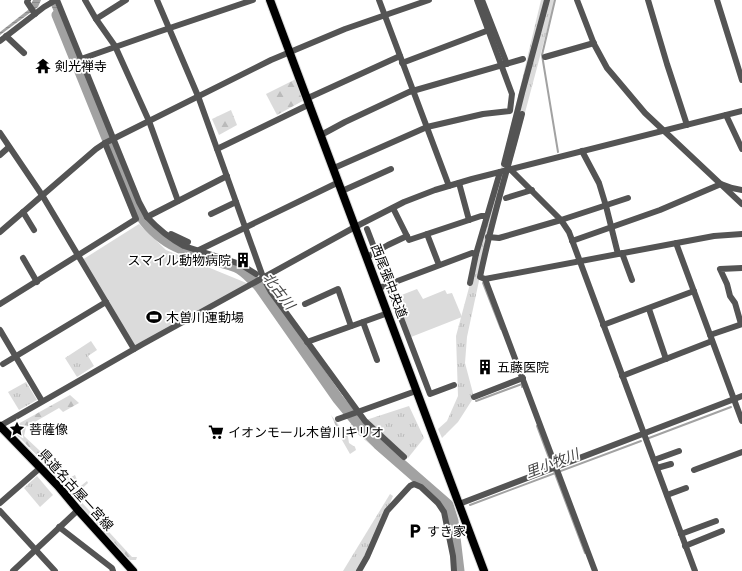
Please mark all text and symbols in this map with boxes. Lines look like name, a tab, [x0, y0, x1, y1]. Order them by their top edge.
temple icon: 剣光禅寺	[34, 57, 52, 75]
place label: 剣光禅寺	[55, 59, 107, 74]
street label: 西尾張中央道	[368, 242, 410, 320]
building icon: スマイル動物病院	[234, 251, 252, 269]
place label: スマイル動物病院	[127, 253, 231, 268]
water label: 北古川	[260, 270, 299, 314]
sports icon: 木曽川運動場	[145, 308, 163, 326]
place label: 木曽川運動場	[166, 310, 244, 325]
building icon: 五藤医院	[476, 358, 494, 376]
place label: 五藤医院	[497, 360, 549, 375]
place icon: 菩薩像	[8, 420, 26, 438]
place label: 菩薩像	[29, 422, 68, 437]
supermarket icon: イオンモール木曽川キリオ	[207, 423, 225, 441]
place label: イオンモール木曽川キリオ	[228, 425, 384, 440]
water label: 里小牧川	[523, 445, 583, 481]
street label: 県道名古屋一宮線	[36, 446, 116, 534]
parking icon: すき家	[406, 522, 424, 540]
place label: すき家	[427, 524, 466, 539]

